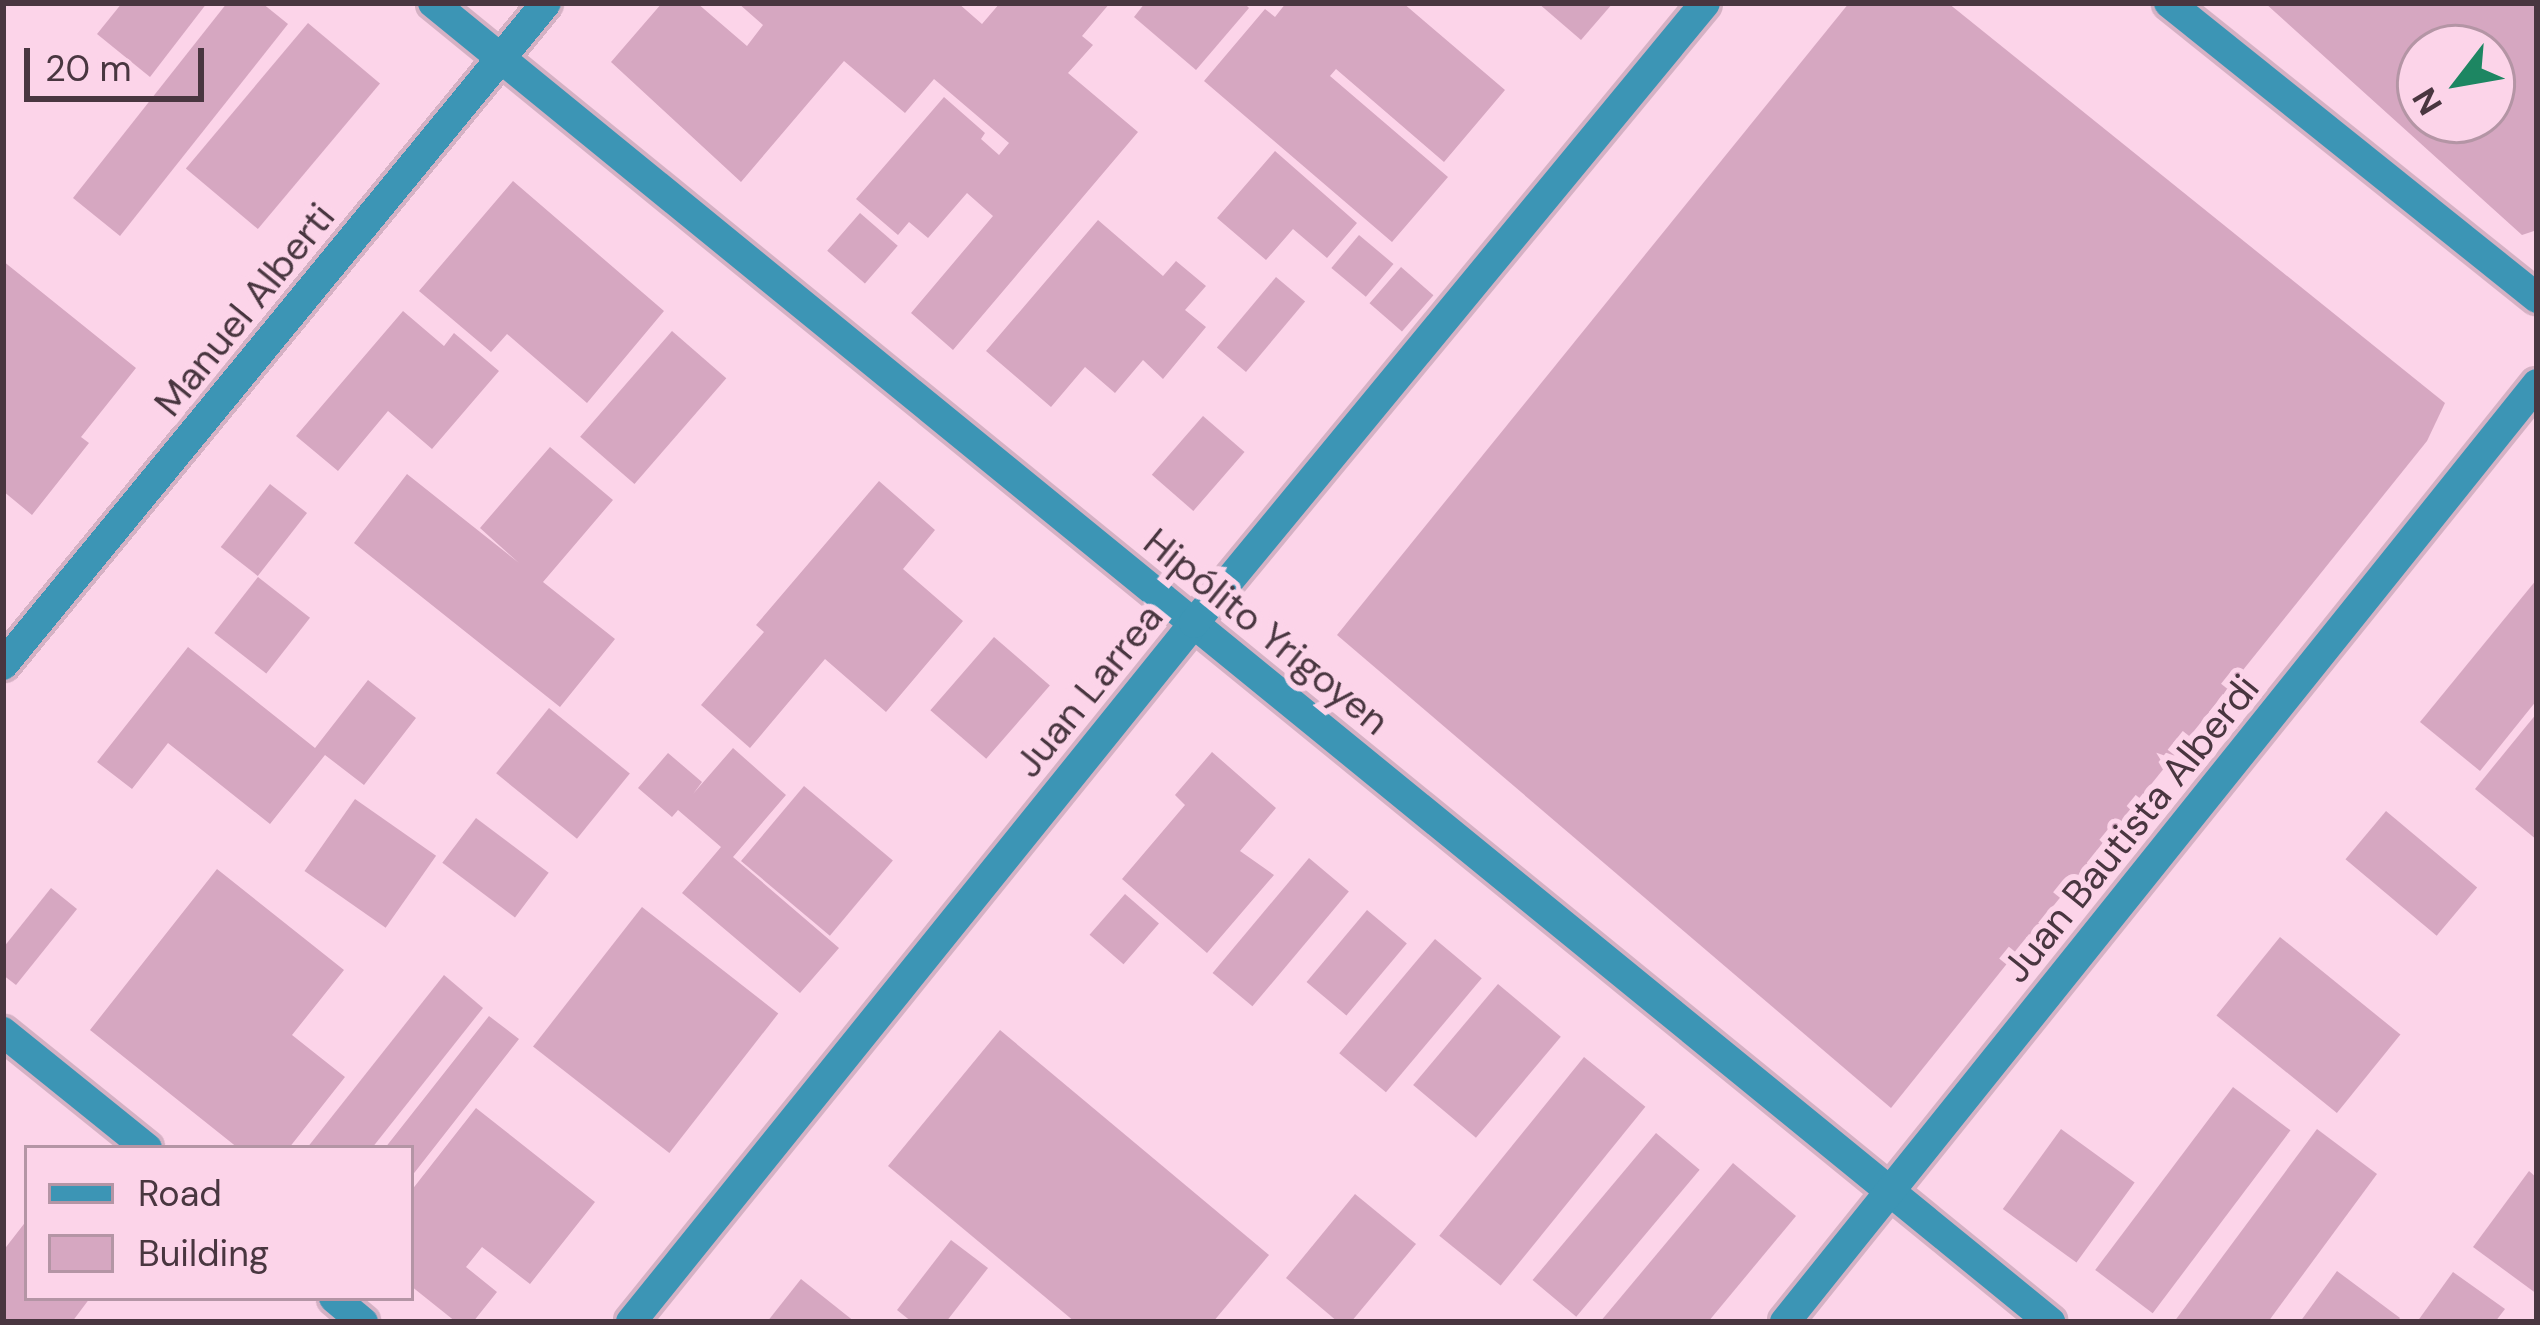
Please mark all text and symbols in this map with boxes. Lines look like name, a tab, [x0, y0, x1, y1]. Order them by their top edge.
scale bar	[30, 24, 210, 98]
north arrow	[2396, 24, 2516, 144]
text: 20 m	[45, 45, 132, 92]
text: N	[2403, 80, 2452, 123]
street label: Manuel Alberti	[145, 194, 345, 426]
street label: Hipólito Yrigoyen	[1134, 519, 1398, 745]
street label: Juan Larrea	[1005, 595, 1173, 787]
street label: Juan Bautista Alberdi	[1993, 666, 2269, 992]
legend	[24, 1145, 414, 1301]
text: Road	[138, 1170, 222, 1217]
text: Building	[138, 1230, 269, 1277]

